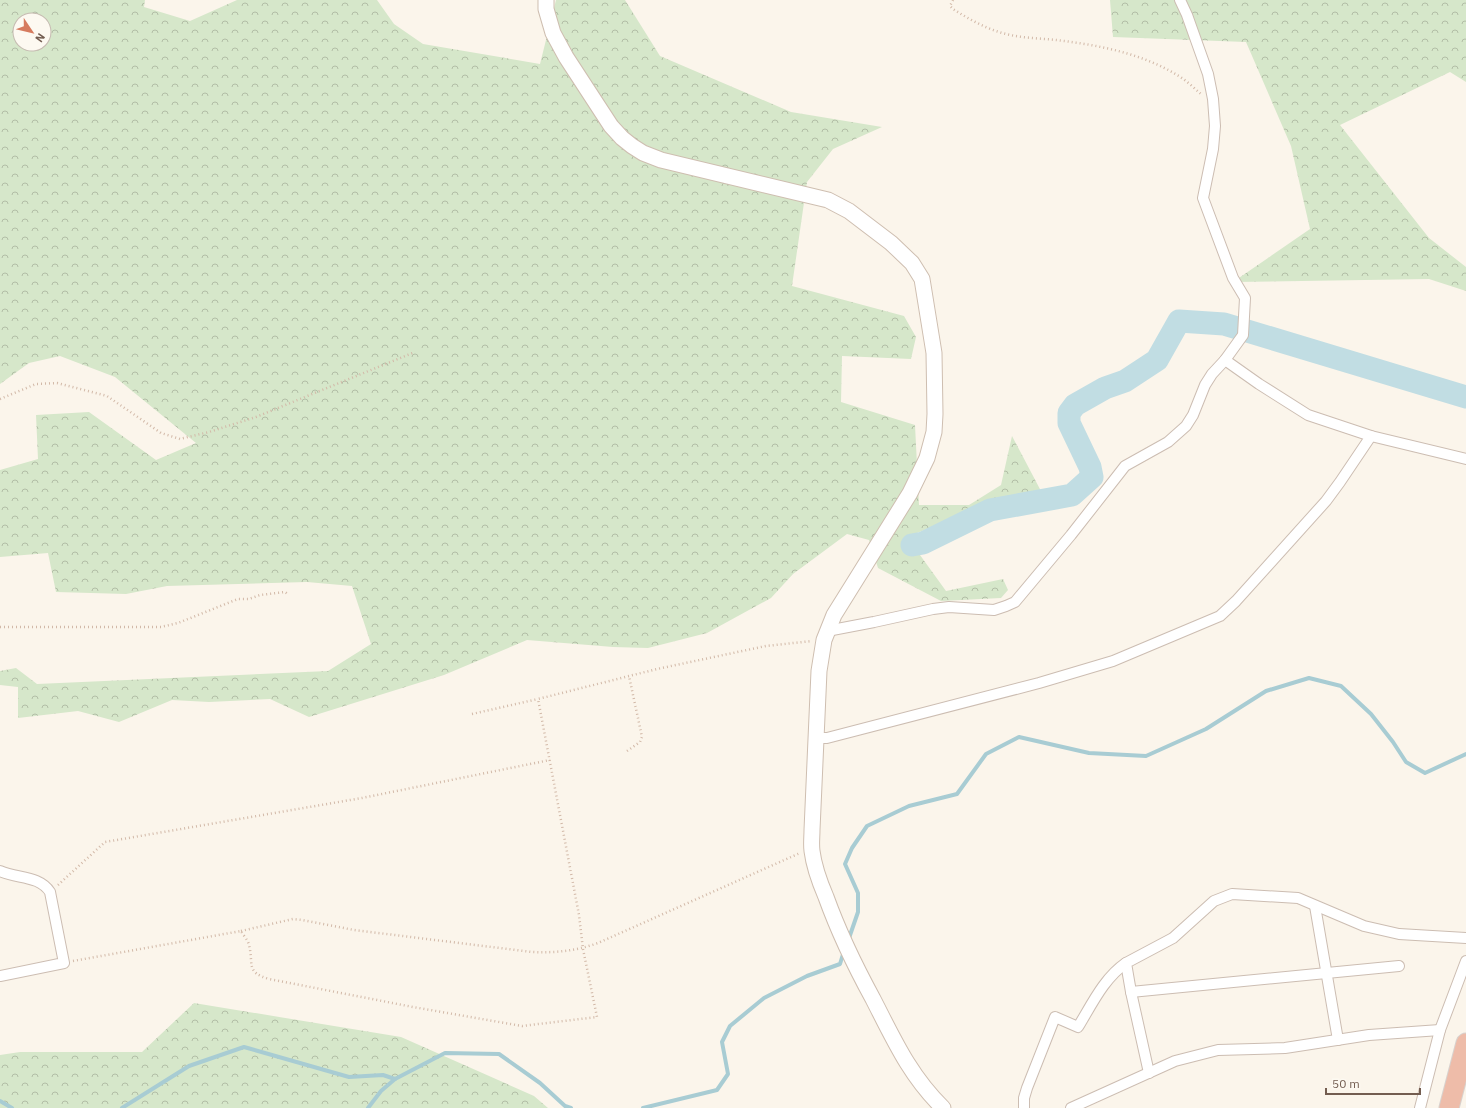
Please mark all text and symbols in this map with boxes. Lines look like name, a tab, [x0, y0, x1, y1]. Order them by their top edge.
north arrow	[12, 12, 52, 52]
text: N	[32, 30, 48, 45]
scale bar	[1326, 1070, 1420, 1096]
text: 50 m	[1332, 1076, 1360, 1091]

